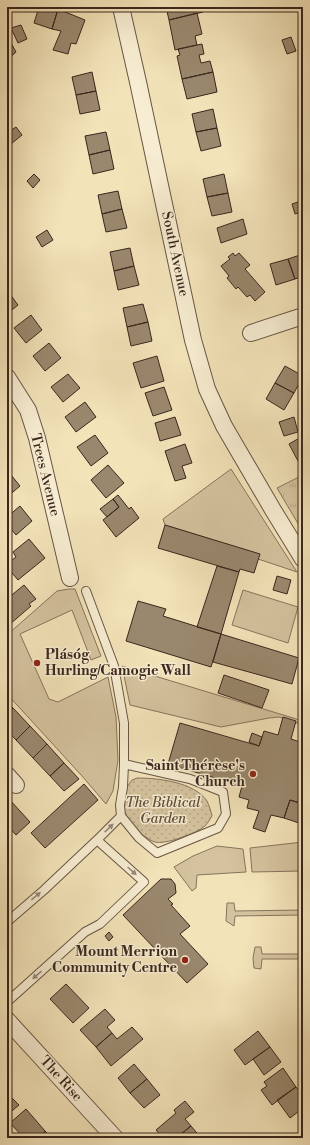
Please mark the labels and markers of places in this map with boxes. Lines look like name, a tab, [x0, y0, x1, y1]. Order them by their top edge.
place label: Plásóg Hurling/Camogie Wall	[45, 646, 191, 680]
marker: Plásóg Hurling/Camogie Wall	[32, 658, 42, 668]
place label: Saint Thérèse's Church	[146, 757, 245, 791]
marker: Saint Thérèse's Church	[248, 769, 258, 779]
place label: Mount Merrion Community Centre	[52, 943, 177, 977]
marker: Mount Merrion Community Centre	[180, 955, 190, 965]

